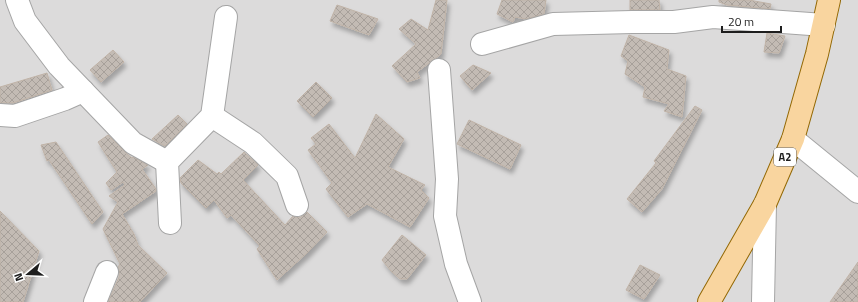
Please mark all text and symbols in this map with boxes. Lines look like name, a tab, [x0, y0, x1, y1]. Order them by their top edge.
scale bar	[722, 8, 781, 34]
text: 20 m	[728, 12, 754, 31]
road number: A2	[774, 148, 796, 166]
north arrow	[8, 254, 48, 294]
text: N	[10, 271, 27, 283]

